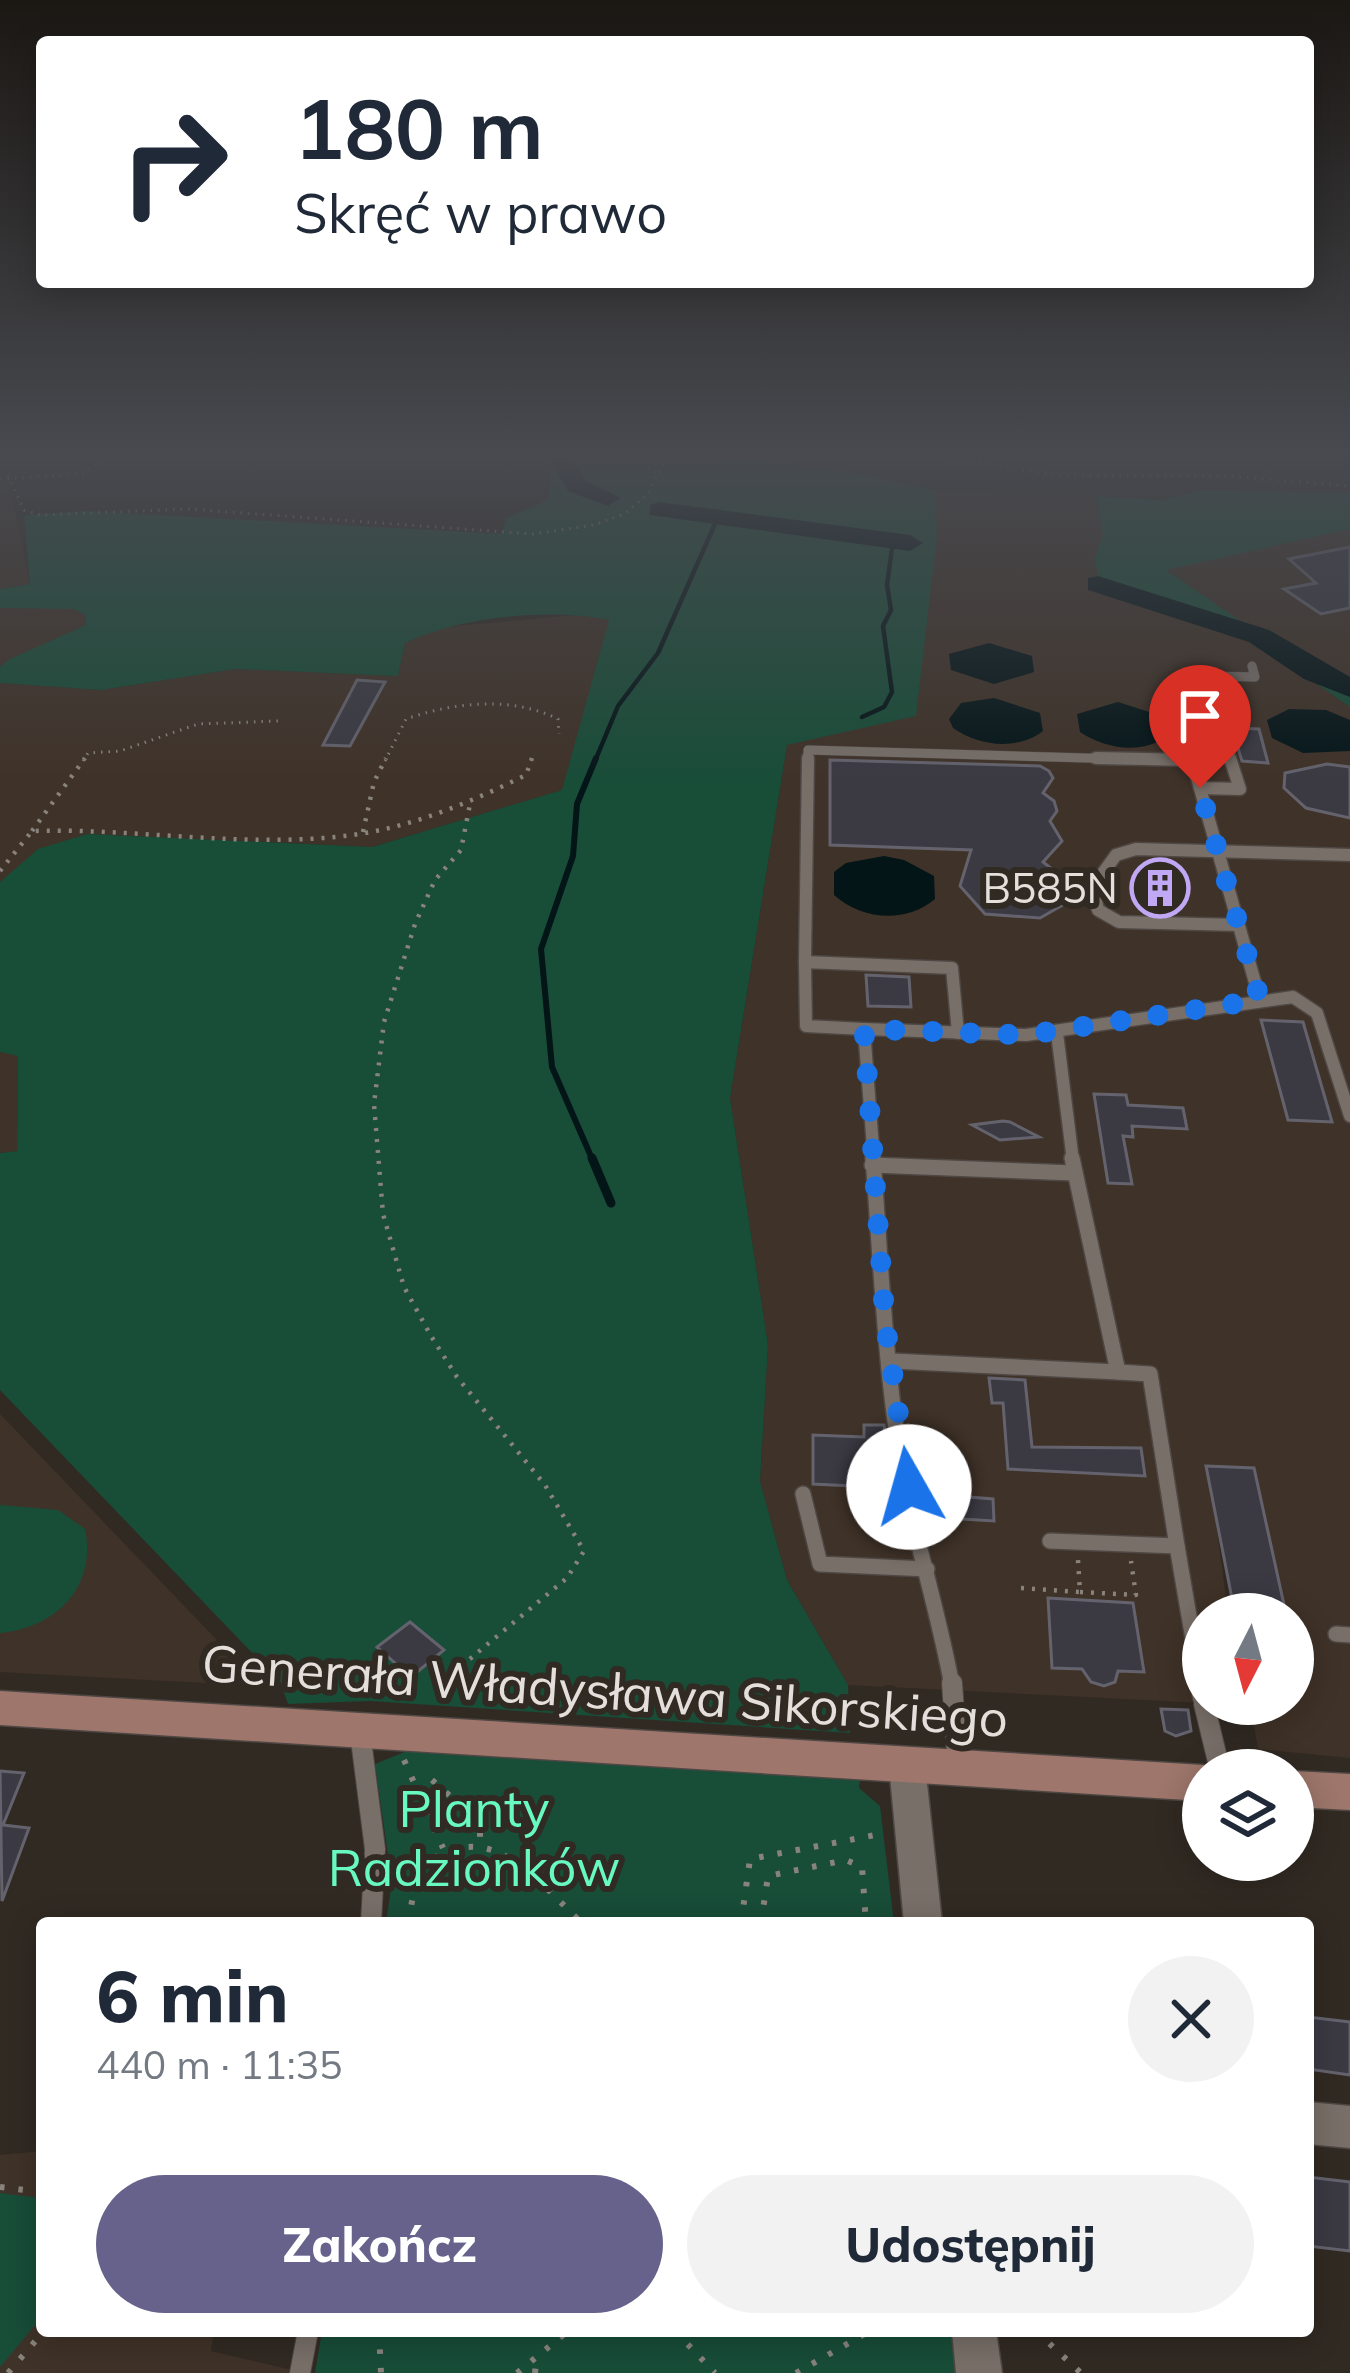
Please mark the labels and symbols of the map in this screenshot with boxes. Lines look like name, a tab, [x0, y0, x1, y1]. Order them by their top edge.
pin	[1149, 665, 1251, 788]
building icon: B585N	[1129, 857, 1191, 919]
place label: B585N	[982, 861, 1118, 914]
position arrow	[846, 1424, 972, 1550]
north arrow	[1182, 1593, 1314, 1725]
street label: Generała Władysława Sikorskiego	[200, 1630, 1010, 1750]
park label: Planty Radzionków	[328, 1776, 620, 1899]

